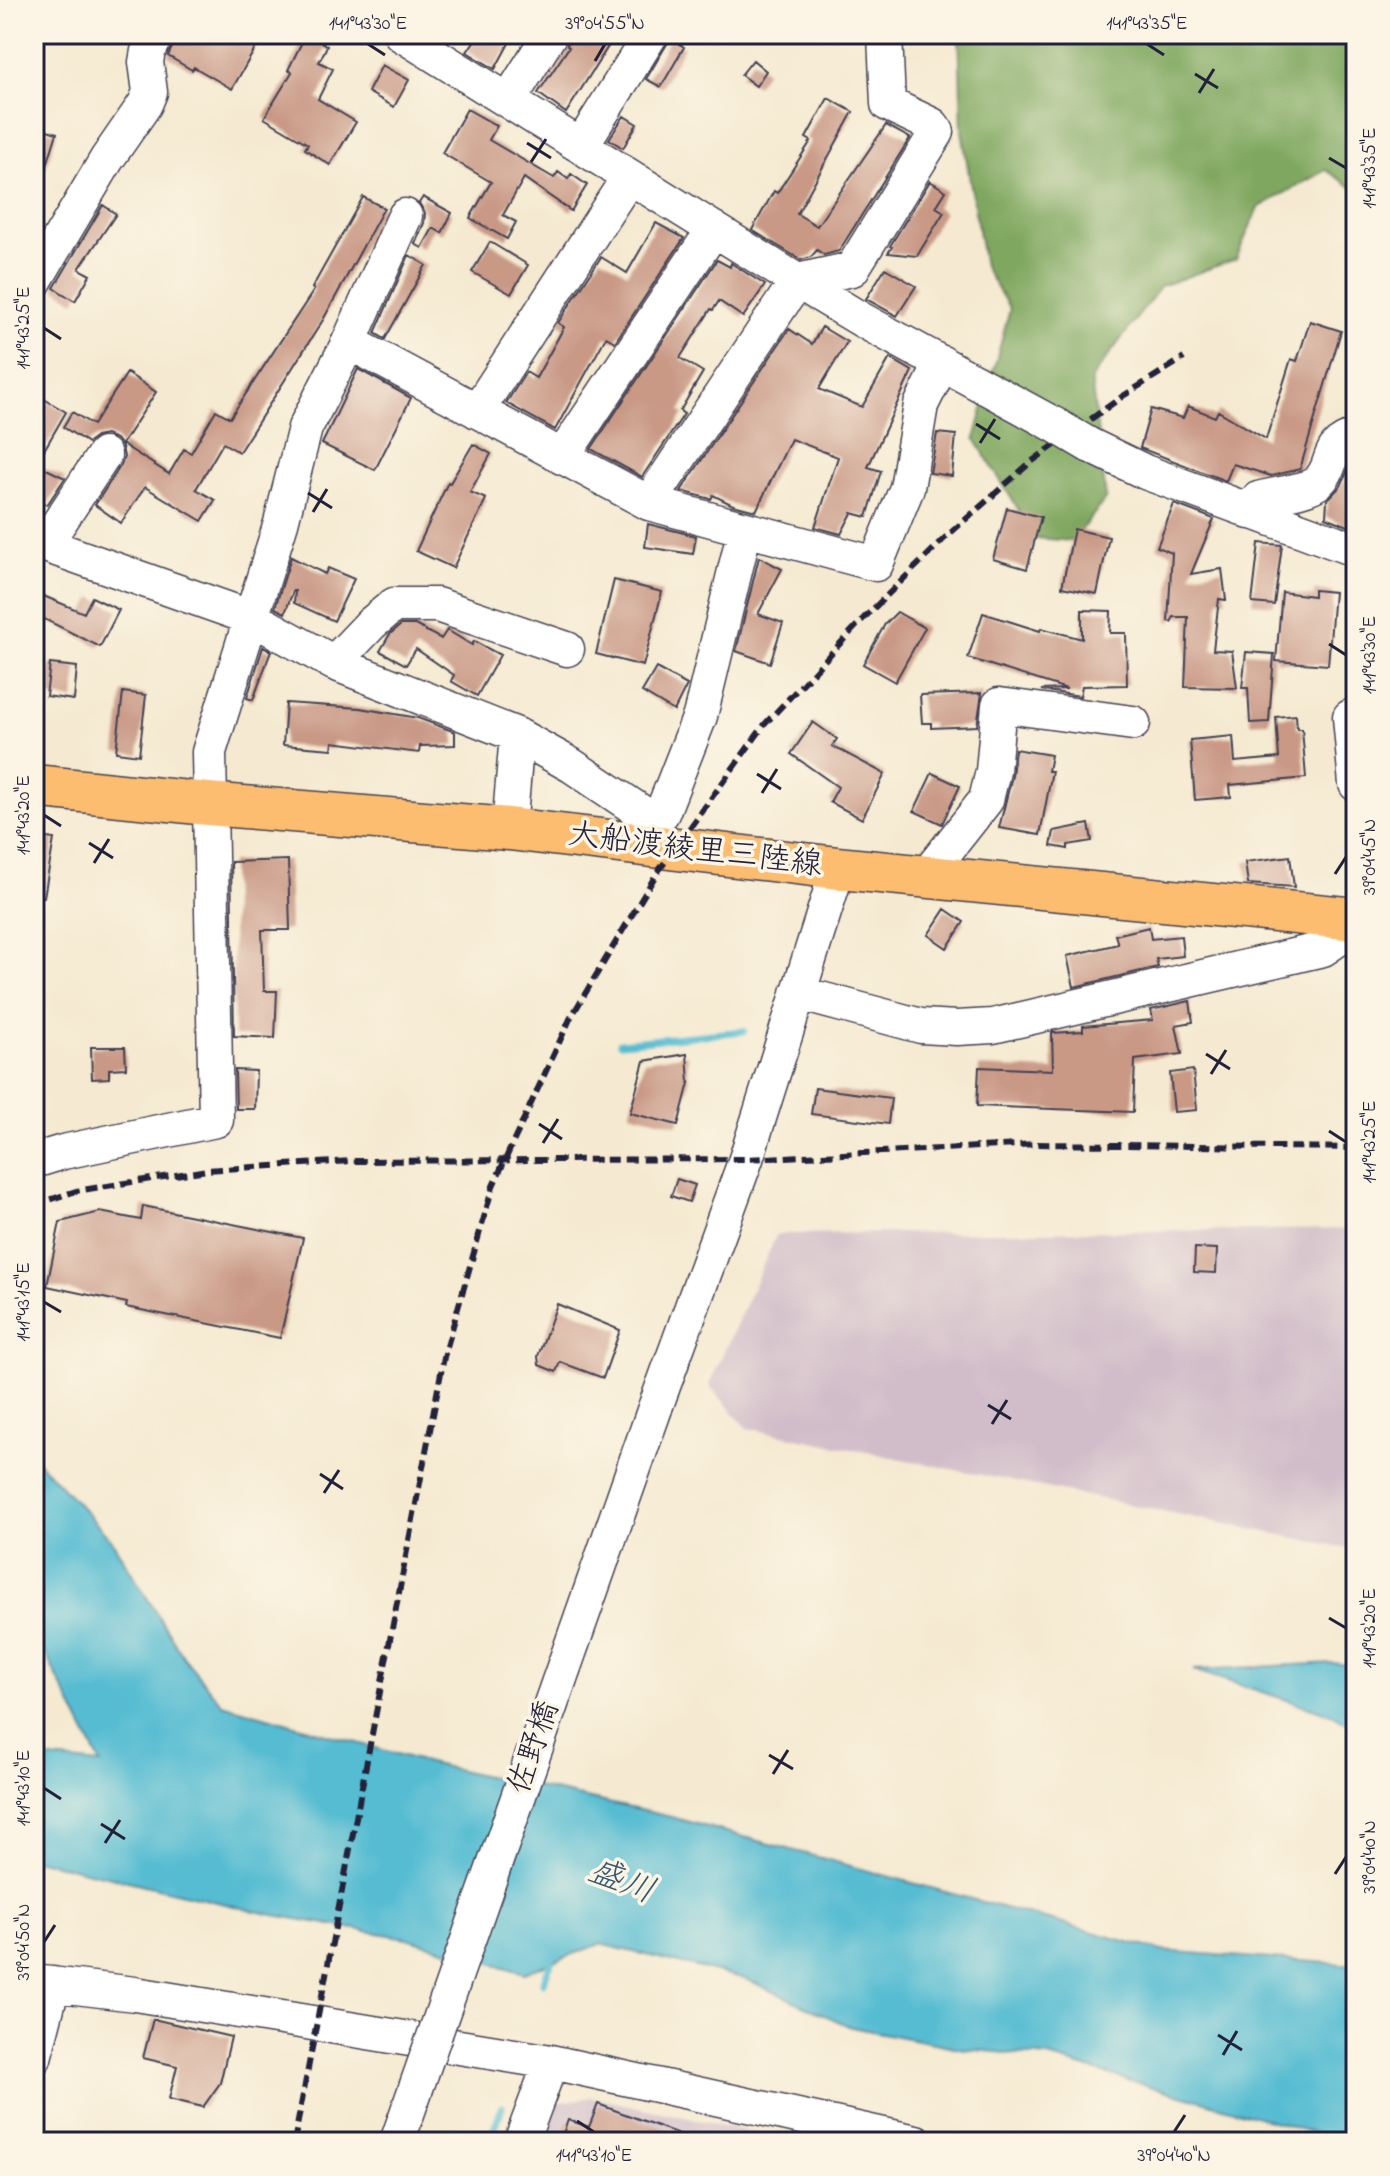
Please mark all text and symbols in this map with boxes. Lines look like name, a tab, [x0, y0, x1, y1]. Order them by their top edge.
text: 141°43'30"E	[329, 10, 407, 39]
text: 39°04'55"N	[565, 10, 645, 39]
text: 141°43'35"E	[1106, 10, 1188, 39]
text: 141°43'35"E	[1356, 127, 1385, 209]
text: 141°43'25"E	[10, 286, 39, 370]
text: 141°43'30"E	[1356, 616, 1385, 694]
text: 141°43'20"E	[10, 775, 39, 855]
street label: 大船渡綾里三陸線	[565, 812, 825, 890]
text: 39°04'45"N	[1356, 819, 1385, 895]
text: 141°43'25"E	[1356, 1100, 1385, 1184]
text: 141°43'15"E	[10, 1262, 39, 1342]
text: 141°43'20"E	[1356, 1588, 1385, 1668]
street label: 佐野橋	[497, 1695, 573, 1801]
text: 141°43'10"E	[10, 1750, 39, 1826]
text: 39°04'40"N	[1356, 1820, 1385, 1894]
water label: 盛川	[580, 1847, 662, 1919]
text: 39°04'50"N	[10, 1904, 39, 1980]
text: 141°43'10"E	[556, 2142, 632, 2171]
text: 39°04'40"N	[1137, 2142, 1211, 2171]

